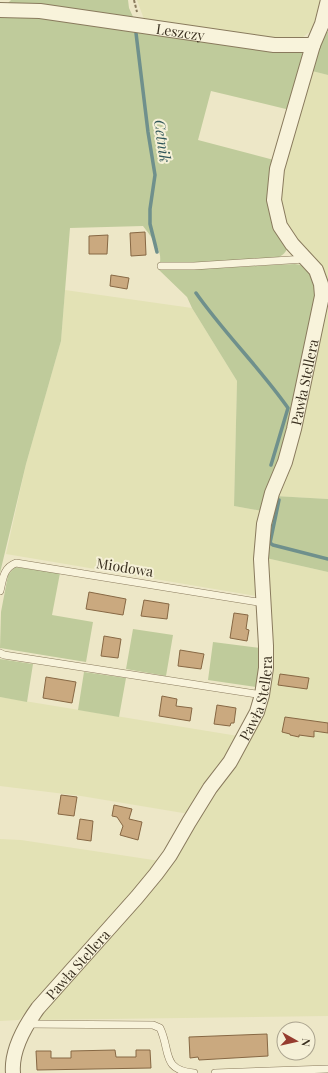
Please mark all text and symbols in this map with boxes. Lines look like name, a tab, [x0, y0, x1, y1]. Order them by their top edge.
street label: Leszczy	[155, 19, 206, 44]
water label: Cetnik	[150, 118, 176, 164]
street label: Pawła Stellera	[286, 337, 322, 427]
street label: Miodowa	[95, 553, 155, 581]
street label: Pawła Stellera	[234, 656, 276, 743]
street label: Pawła Stellera	[41, 925, 114, 1003]
north arrow	[276, 1021, 316, 1061]
text: N	[298, 1037, 314, 1047]

